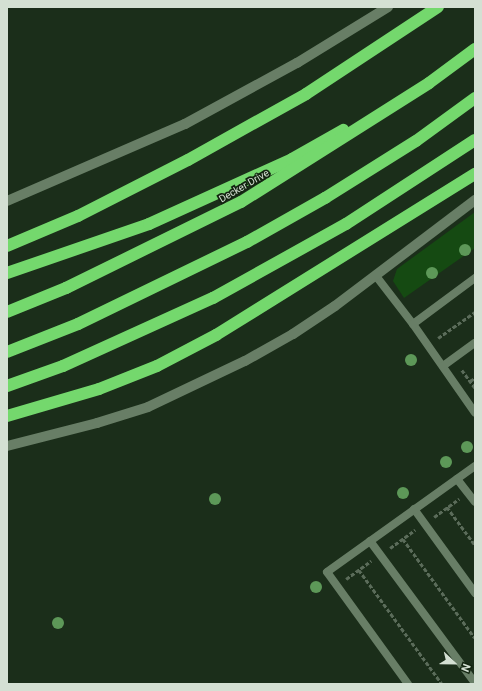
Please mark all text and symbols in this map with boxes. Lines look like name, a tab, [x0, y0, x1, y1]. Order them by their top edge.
street label: Decker Drive	[217, 167, 271, 205]
north arrow	[434, 643, 474, 683]
text: N	[458, 662, 473, 674]

